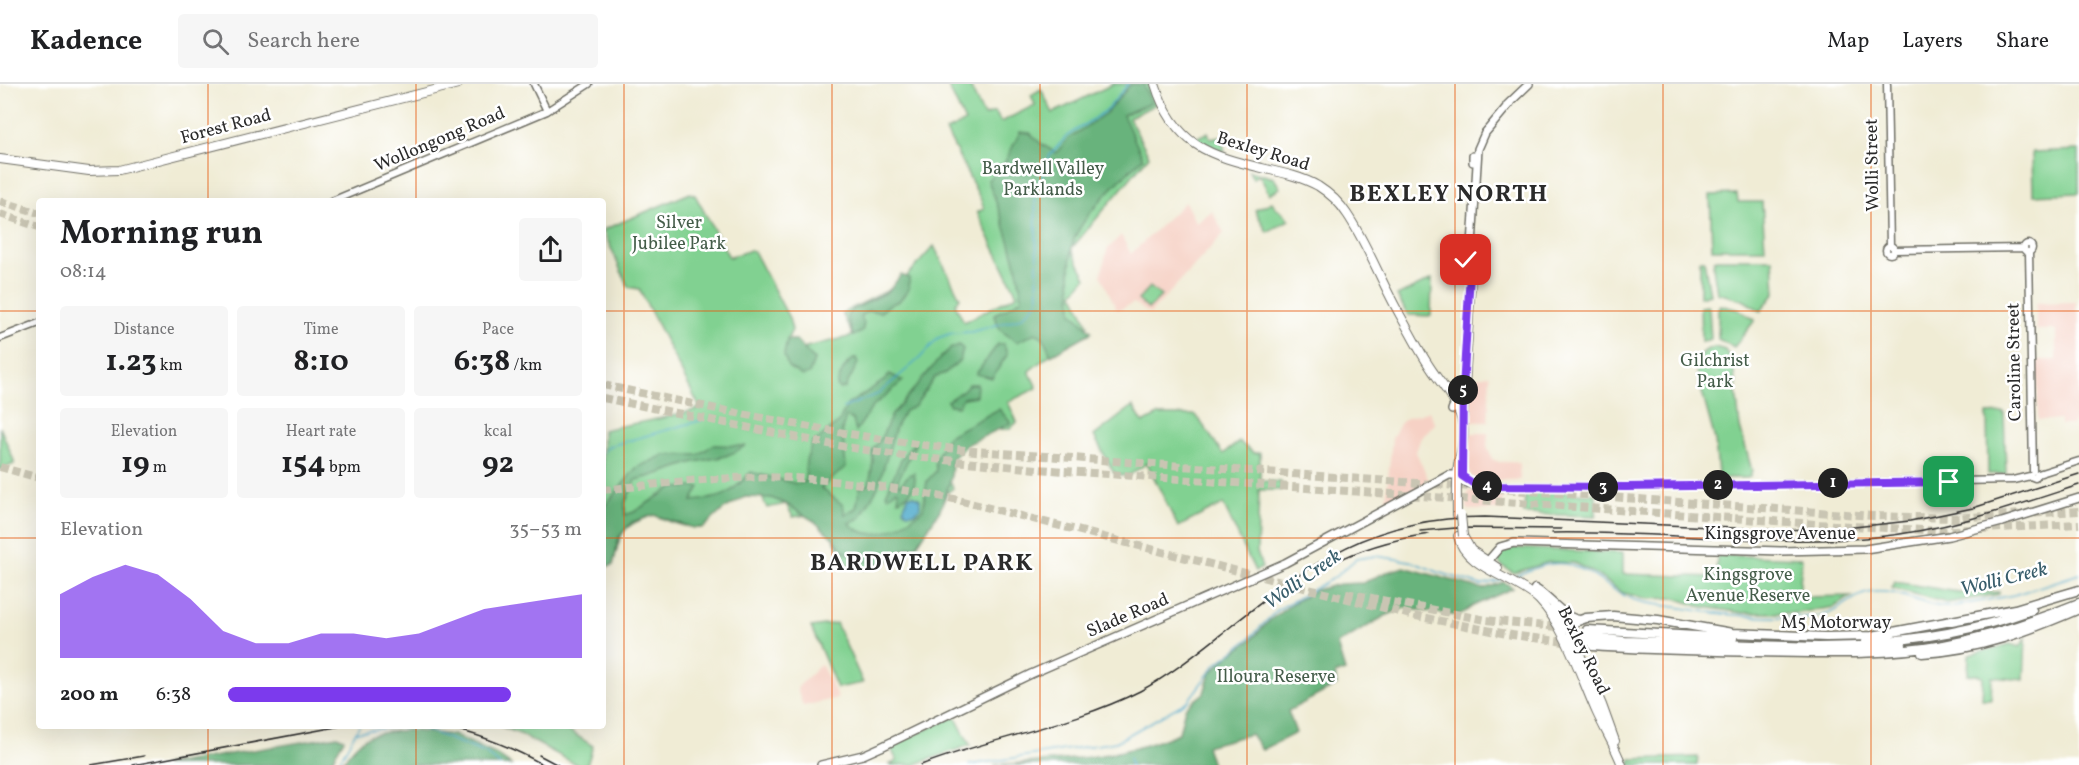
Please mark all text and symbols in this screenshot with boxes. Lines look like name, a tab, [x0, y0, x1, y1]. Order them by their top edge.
search box	[178, 14, 598, 68]
text: Kadence	[30, 22, 142, 61]
icon: search	[199, 25, 232, 58]
text: Search here	[247, 26, 360, 57]
text: Map	[1827, 27, 1869, 56]
text: Layers	[1902, 27, 1963, 56]
text: Share	[1996, 27, 2049, 56]
street label: Wollongong Road	[371, 101, 509, 179]
street label: Forest Road	[178, 103, 274, 151]
street label: Wolli Street	[1860, 118, 1886, 212]
street label: Bexley Road	[1213, 126, 1313, 178]
park label: Bardwell Valley Parklands	[982, 157, 1105, 203]
district label: BEXLEY NORTH	[1349, 178, 1549, 212]
park label: Silver Jubilee Park	[632, 211, 726, 257]
text: Morning run	[60, 212, 263, 258]
button: share	[519, 218, 582, 281]
pin	[1440, 234, 1491, 285]
icon: check	[1449, 243, 1482, 276]
text: 08:14	[60, 258, 107, 286]
street label: Caroline Street	[2001, 303, 2029, 421]
text: Distance	[113, 319, 175, 341]
text: Time	[303, 319, 339, 341]
text: Pace	[482, 319, 514, 341]
text: 1.23	[105, 341, 156, 383]
text: 8:10	[293, 341, 349, 383]
text: 6:38	[454, 341, 510, 383]
park label: Gilchrist Park	[1680, 349, 1750, 395]
text: km	[156, 355, 183, 377]
text: /km	[510, 355, 542, 377]
pin: 5	[1448, 375, 1478, 405]
text: 5	[1459, 379, 1467, 401]
text: Elevation	[111, 421, 177, 443]
text: Heart rate	[286, 421, 356, 443]
text: kcal	[484, 421, 512, 443]
text: 19	[121, 443, 150, 485]
text: 154	[281, 443, 326, 485]
text: 92	[482, 443, 514, 485]
pin	[1923, 456, 1974, 507]
text: m	[150, 457, 167, 479]
text: bpm	[326, 457, 361, 479]
icon: arrive	[1932, 465, 1965, 498]
pin: 1	[1818, 468, 1848, 498]
pin: 2	[1703, 470, 1733, 500]
pin: 4	[1472, 471, 1502, 501]
pin: 3	[1588, 472, 1618, 502]
text: 1	[1830, 472, 1836, 494]
text: 2	[1714, 474, 1722, 496]
text: 4	[1482, 475, 1492, 497]
text: 3	[1599, 476, 1607, 498]
text: Elevation	[60, 516, 143, 544]
text: 35–53 m	[509, 516, 582, 544]
street label: Kingsgrove Avenue	[1704, 522, 1856, 547]
water label: Wolli Creek	[1258, 543, 1348, 617]
district label: BARDWELL PARK	[810, 547, 1034, 581]
water label: Wolli Creek	[1957, 556, 2051, 604]
park label: Kingsgrove Avenue Reserve	[1686, 563, 1810, 609]
street label: Slade Road	[1083, 587, 1173, 645]
street label: Bexley Road	[1551, 602, 1615, 700]
street label: M5 Motorway	[1781, 611, 1891, 636]
park label: Illoura Reserve	[1216, 665, 1336, 690]
text: 200 m	[60, 681, 118, 709]
text: 6:38	[156, 681, 191, 709]

